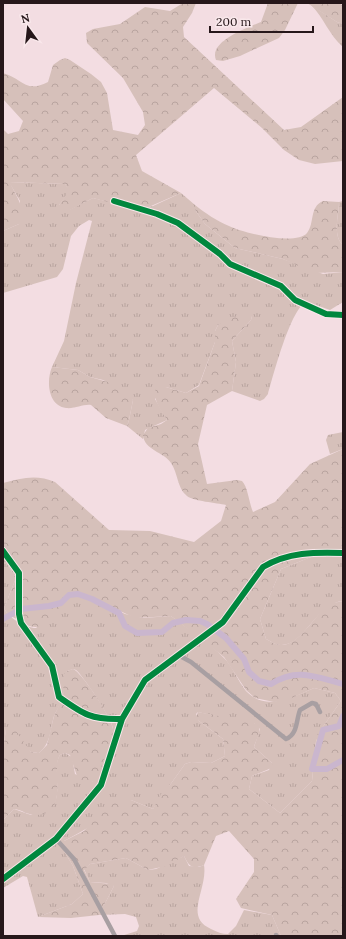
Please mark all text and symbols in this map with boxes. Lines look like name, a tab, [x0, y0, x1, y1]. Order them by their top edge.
north arrow	[8, 8, 48, 48]
scale bar	[210, 8, 313, 34]
text: N	[19, 10, 32, 26]
text: 200 m	[216, 14, 252, 29]

